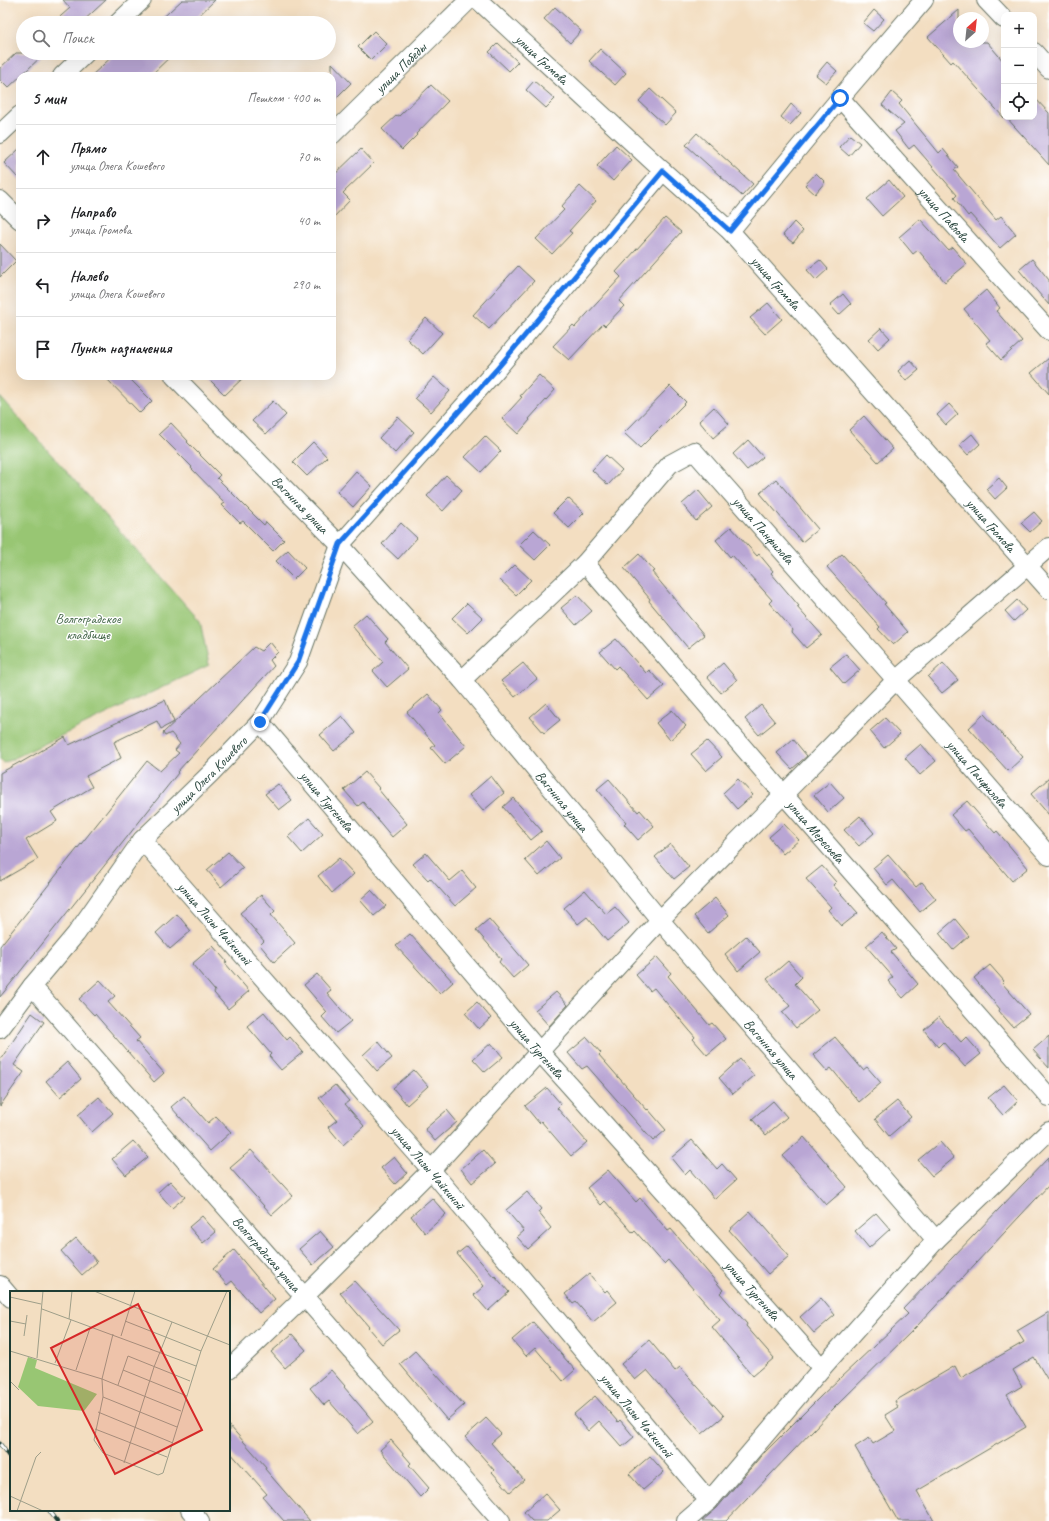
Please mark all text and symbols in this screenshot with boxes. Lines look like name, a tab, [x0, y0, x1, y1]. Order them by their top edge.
north arrow	[953, 12, 989, 48]
map controls	[1001, 12, 1037, 120]
button: +	[1001, 12, 1037, 48]
search box	[16, 16, 336, 60]
icon: search	[30, 27, 52, 49]
text: Поиск	[62, 29, 94, 48]
street label: улица Громова	[511, 30, 573, 89]
street label: улица Победы	[371, 38, 431, 97]
button: −	[1001, 48, 1037, 84]
button: locate	[1001, 84, 1037, 120]
text: 5 мин	[32, 88, 66, 109]
route start	[831, 89, 849, 107]
text: Пешком · 400 m	[247, 90, 320, 106]
text: Прямо	[70, 139, 106, 158]
icon: ahead	[32, 146, 54, 168]
text: 70 m	[298, 149, 320, 165]
text: улица Олега Кошевого	[70, 158, 164, 174]
street label: улица Павлова	[914, 182, 974, 246]
text: Направо	[70, 203, 116, 222]
icon: right	[32, 210, 54, 232]
text: 40 m	[298, 213, 320, 229]
text: улица Громова	[70, 222, 131, 238]
street label: улица Громова	[747, 252, 805, 314]
text: Налево	[70, 267, 108, 286]
icon: left	[32, 274, 54, 296]
text: 290 m	[292, 277, 320, 293]
text: улица Олега Кошевого	[70, 286, 164, 302]
icon: arrive	[32, 338, 54, 360]
text: Пункт назначения	[70, 339, 172, 358]
street label: Вагонная улица	[268, 472, 333, 537]
street label: улица Панфилова	[729, 492, 799, 568]
street label: улица Громова	[962, 494, 1020, 556]
park label: Волгоградское кладбище	[56, 610, 122, 643]
route end	[251, 713, 269, 731]
street label: улица Олега Кошевого	[166, 732, 251, 817]
street label: улица Панфилова	[943, 735, 1012, 812]
street label: улица Тургенева	[296, 767, 358, 836]
street label: Вагонная улица	[532, 767, 593, 836]
street label: улица Мересьева	[783, 795, 849, 867]
street label: улица Лизы Чайкиной	[174, 878, 257, 969]
street label: улица Тургенева	[506, 1014, 569, 1083]
street label: Вагонная улица	[740, 1015, 802, 1083]
street label: улица Лизы Чайкиной	[387, 1121, 470, 1214]
street label: Волгоградская улица	[229, 1212, 305, 1296]
street label: улица Тургенева	[721, 1256, 784, 1324]
inset map	[10, 1291, 230, 1511]
street label: улица Лизы Чайкиной	[596, 1369, 678, 1462]

